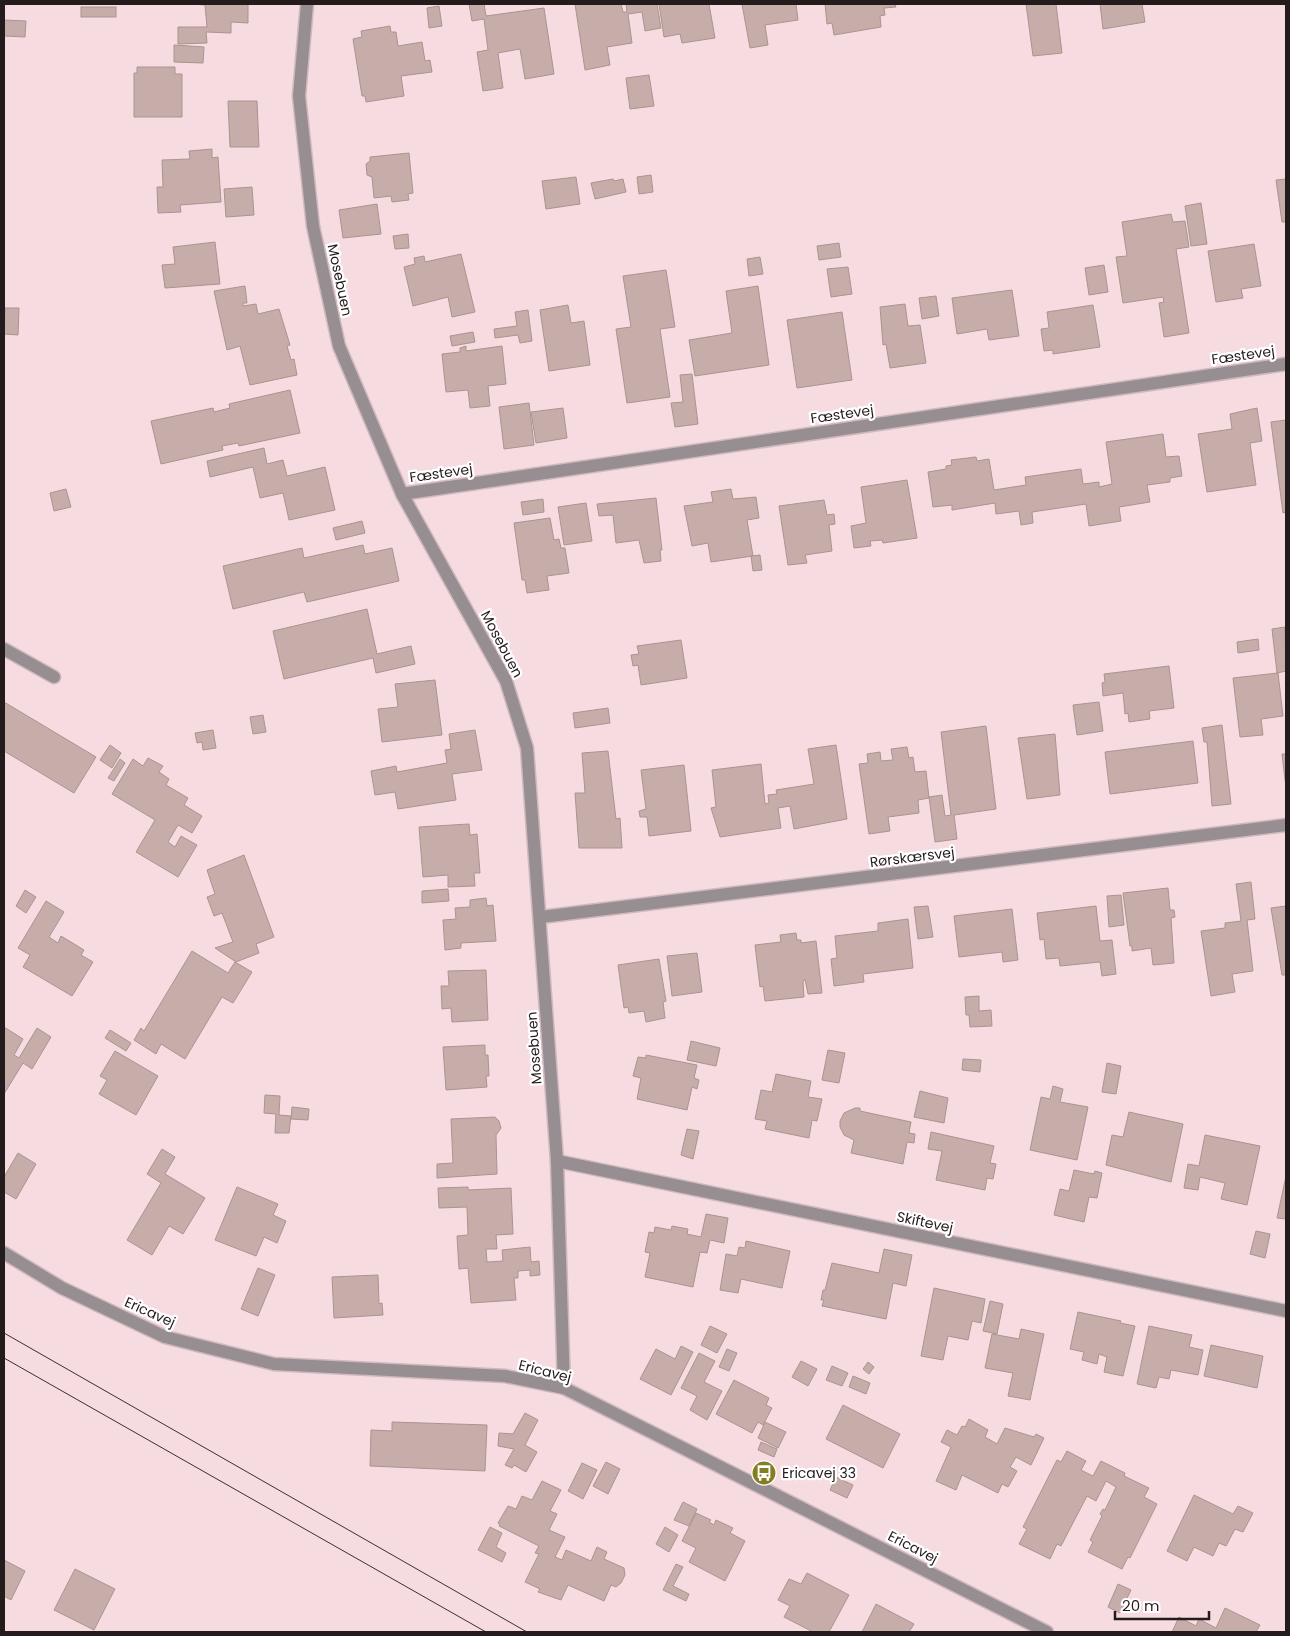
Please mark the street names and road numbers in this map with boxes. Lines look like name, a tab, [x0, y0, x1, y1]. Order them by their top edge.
street label: Mosebuen	[323, 242, 357, 318]
street label: Fæstevej	[1210, 341, 1276, 369]
street label: Fæstevej	[809, 400, 875, 428]
street label: Fæstevej	[408, 459, 474, 487]
street label: Mosebuen	[476, 607, 528, 681]
street label: Rørskærsvej	[869, 842, 955, 872]
street label: Mosebuen	[521, 1011, 547, 1085]
street label: Skiftevej	[895, 1206, 955, 1238]
street label: Ericavej	[121, 1292, 179, 1332]
street label: Ericavej	[516, 1355, 574, 1387]
street label: Ericavej	[884, 1526, 942, 1568]

